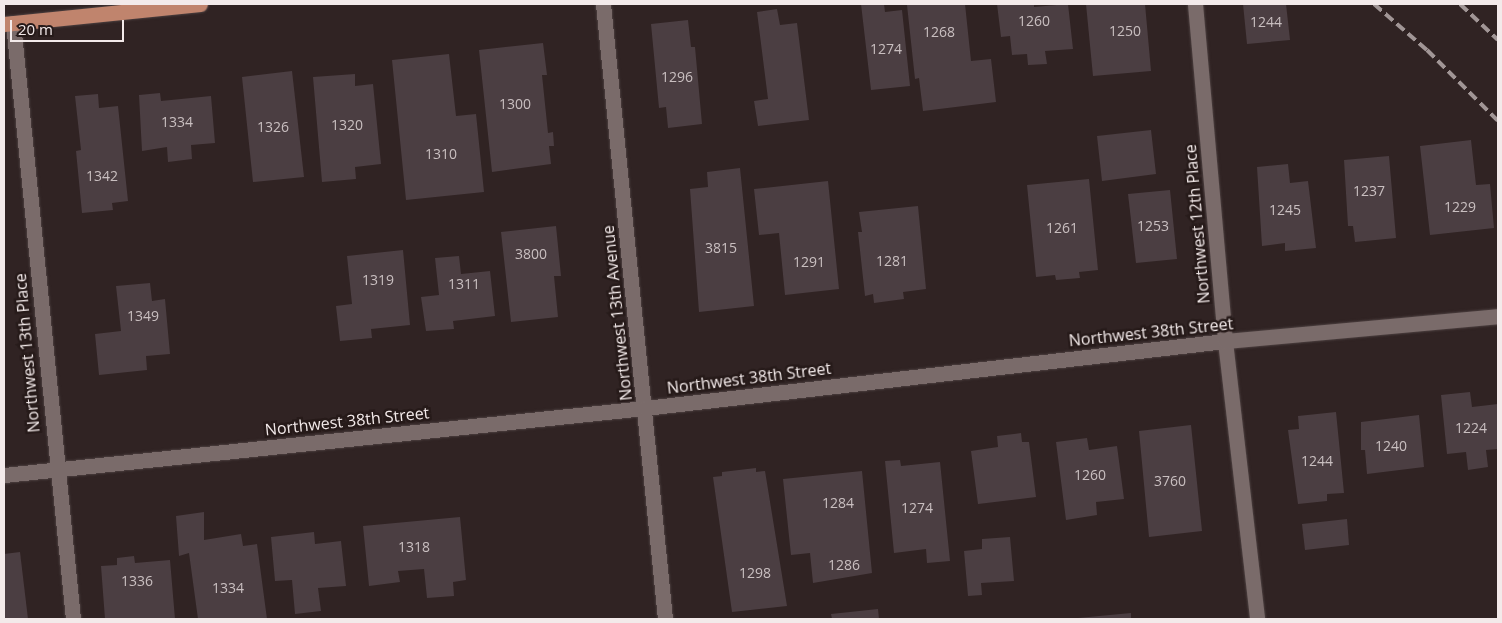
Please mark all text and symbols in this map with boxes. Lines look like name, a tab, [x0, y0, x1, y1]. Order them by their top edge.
scale bar	[12, 10, 126, 42]
house number: 1260	[1018, 13, 1050, 29]
house number: 1244	[1250, 14, 1282, 30]
text: 20 m	[18, 19, 53, 39]
house number: 1250	[1109, 23, 1141, 39]
house number: 1268	[923, 24, 955, 40]
house number: 1274	[870, 41, 902, 57]
house number: 1296	[661, 69, 693, 85]
house number: 1300	[499, 96, 531, 112]
house number: 1334	[161, 114, 193, 130]
house number: 1320	[331, 117, 363, 133]
house number: 1326	[257, 119, 289, 135]
street label: Northwest 12th Place	[1180, 144, 1214, 304]
house number: 1310	[425, 146, 457, 162]
house number: 1342	[86, 168, 118, 184]
house number: 1237	[1353, 183, 1385, 199]
house number: 1229	[1444, 199, 1476, 215]
house number: 1245	[1269, 202, 1301, 218]
house number: 1253	[1137, 218, 1169, 234]
house number: 1261	[1046, 220, 1078, 236]
street label: Northwest 13th Avenue	[598, 224, 636, 402]
house number: 3815	[705, 240, 737, 256]
house number: 3800	[515, 246, 547, 262]
house number: 1281	[876, 253, 908, 269]
house number: 1291	[793, 254, 825, 270]
house number: 1319	[362, 272, 394, 288]
street label: Northwest 13th Place	[10, 273, 44, 433]
house number: 1311	[448, 276, 480, 292]
house number: 1349	[127, 308, 159, 324]
street label: Northwest 38th Street	[1068, 314, 1234, 350]
street label: Northwest 38th Street	[666, 358, 832, 398]
street label: Northwest 38th Street	[264, 403, 430, 439]
house number: 1224	[1455, 420, 1487, 436]
house number: 1240	[1375, 438, 1407, 454]
house number: 1244	[1301, 453, 1333, 469]
house number: 1260	[1074, 467, 1106, 483]
house number: 3760	[1154, 473, 1186, 489]
house number: 1284	[822, 495, 854, 511]
house number: 1274	[901, 500, 933, 516]
house number: 1318	[398, 539, 430, 555]
house number: 1286	[828, 557, 860, 573]
house number: 1298	[739, 565, 771, 581]
house number: 1336	[121, 573, 153, 589]
house number: 1334	[212, 580, 244, 596]

